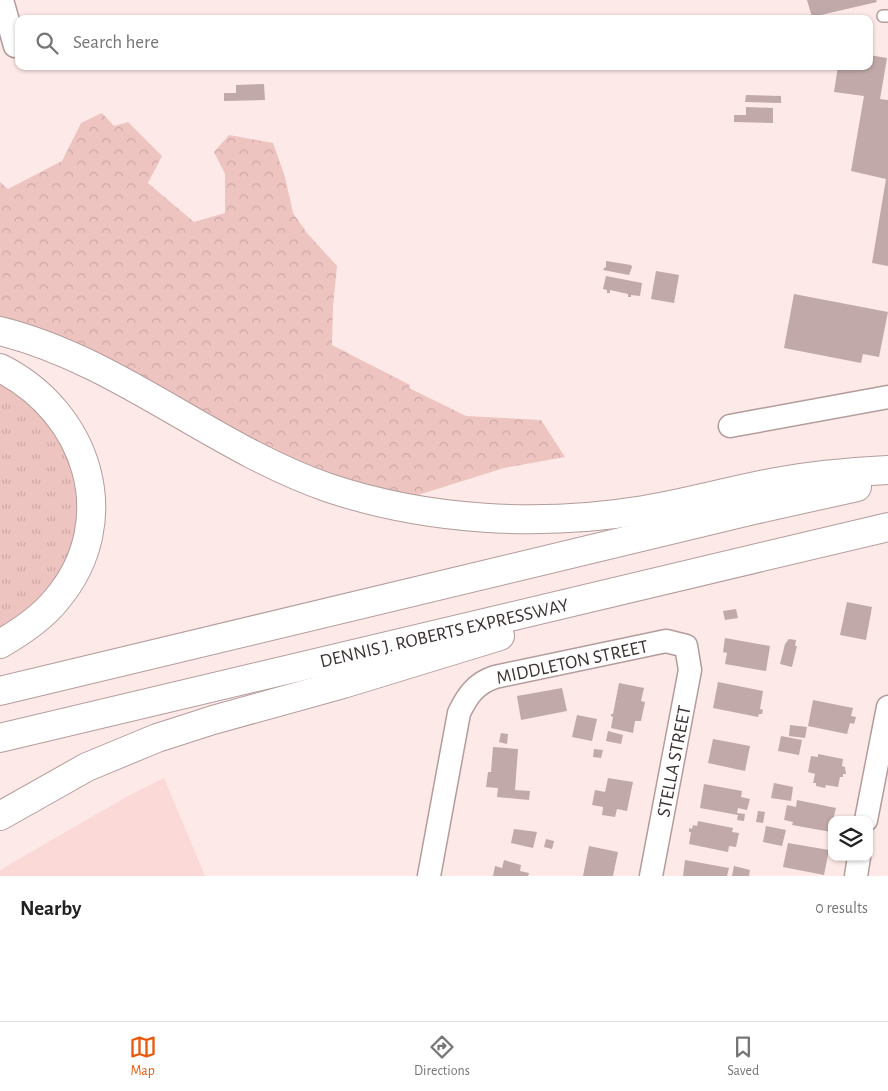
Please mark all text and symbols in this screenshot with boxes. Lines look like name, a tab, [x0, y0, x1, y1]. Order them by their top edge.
search box	[15, 15, 873, 70]
icon: search	[33, 29, 61, 57]
text: Search here	[73, 33, 159, 52]
street label: DENNIS J. ROBERTS EXPRESSWAY	[318, 596, 571, 671]
street label: MIDDLETON STREET	[495, 637, 650, 688]
street label: STELLA STREET	[654, 704, 695, 819]
map controls	[828, 816, 873, 861]
button: layers	[828, 816, 873, 861]
text: Nearby	[20, 898, 81, 919]
text: 0 results	[815, 900, 868, 916]
tab: Map	[129, 1033, 157, 1080]
tab: Directions	[414, 1033, 470, 1080]
tab: Saved	[727, 1033, 759, 1080]

